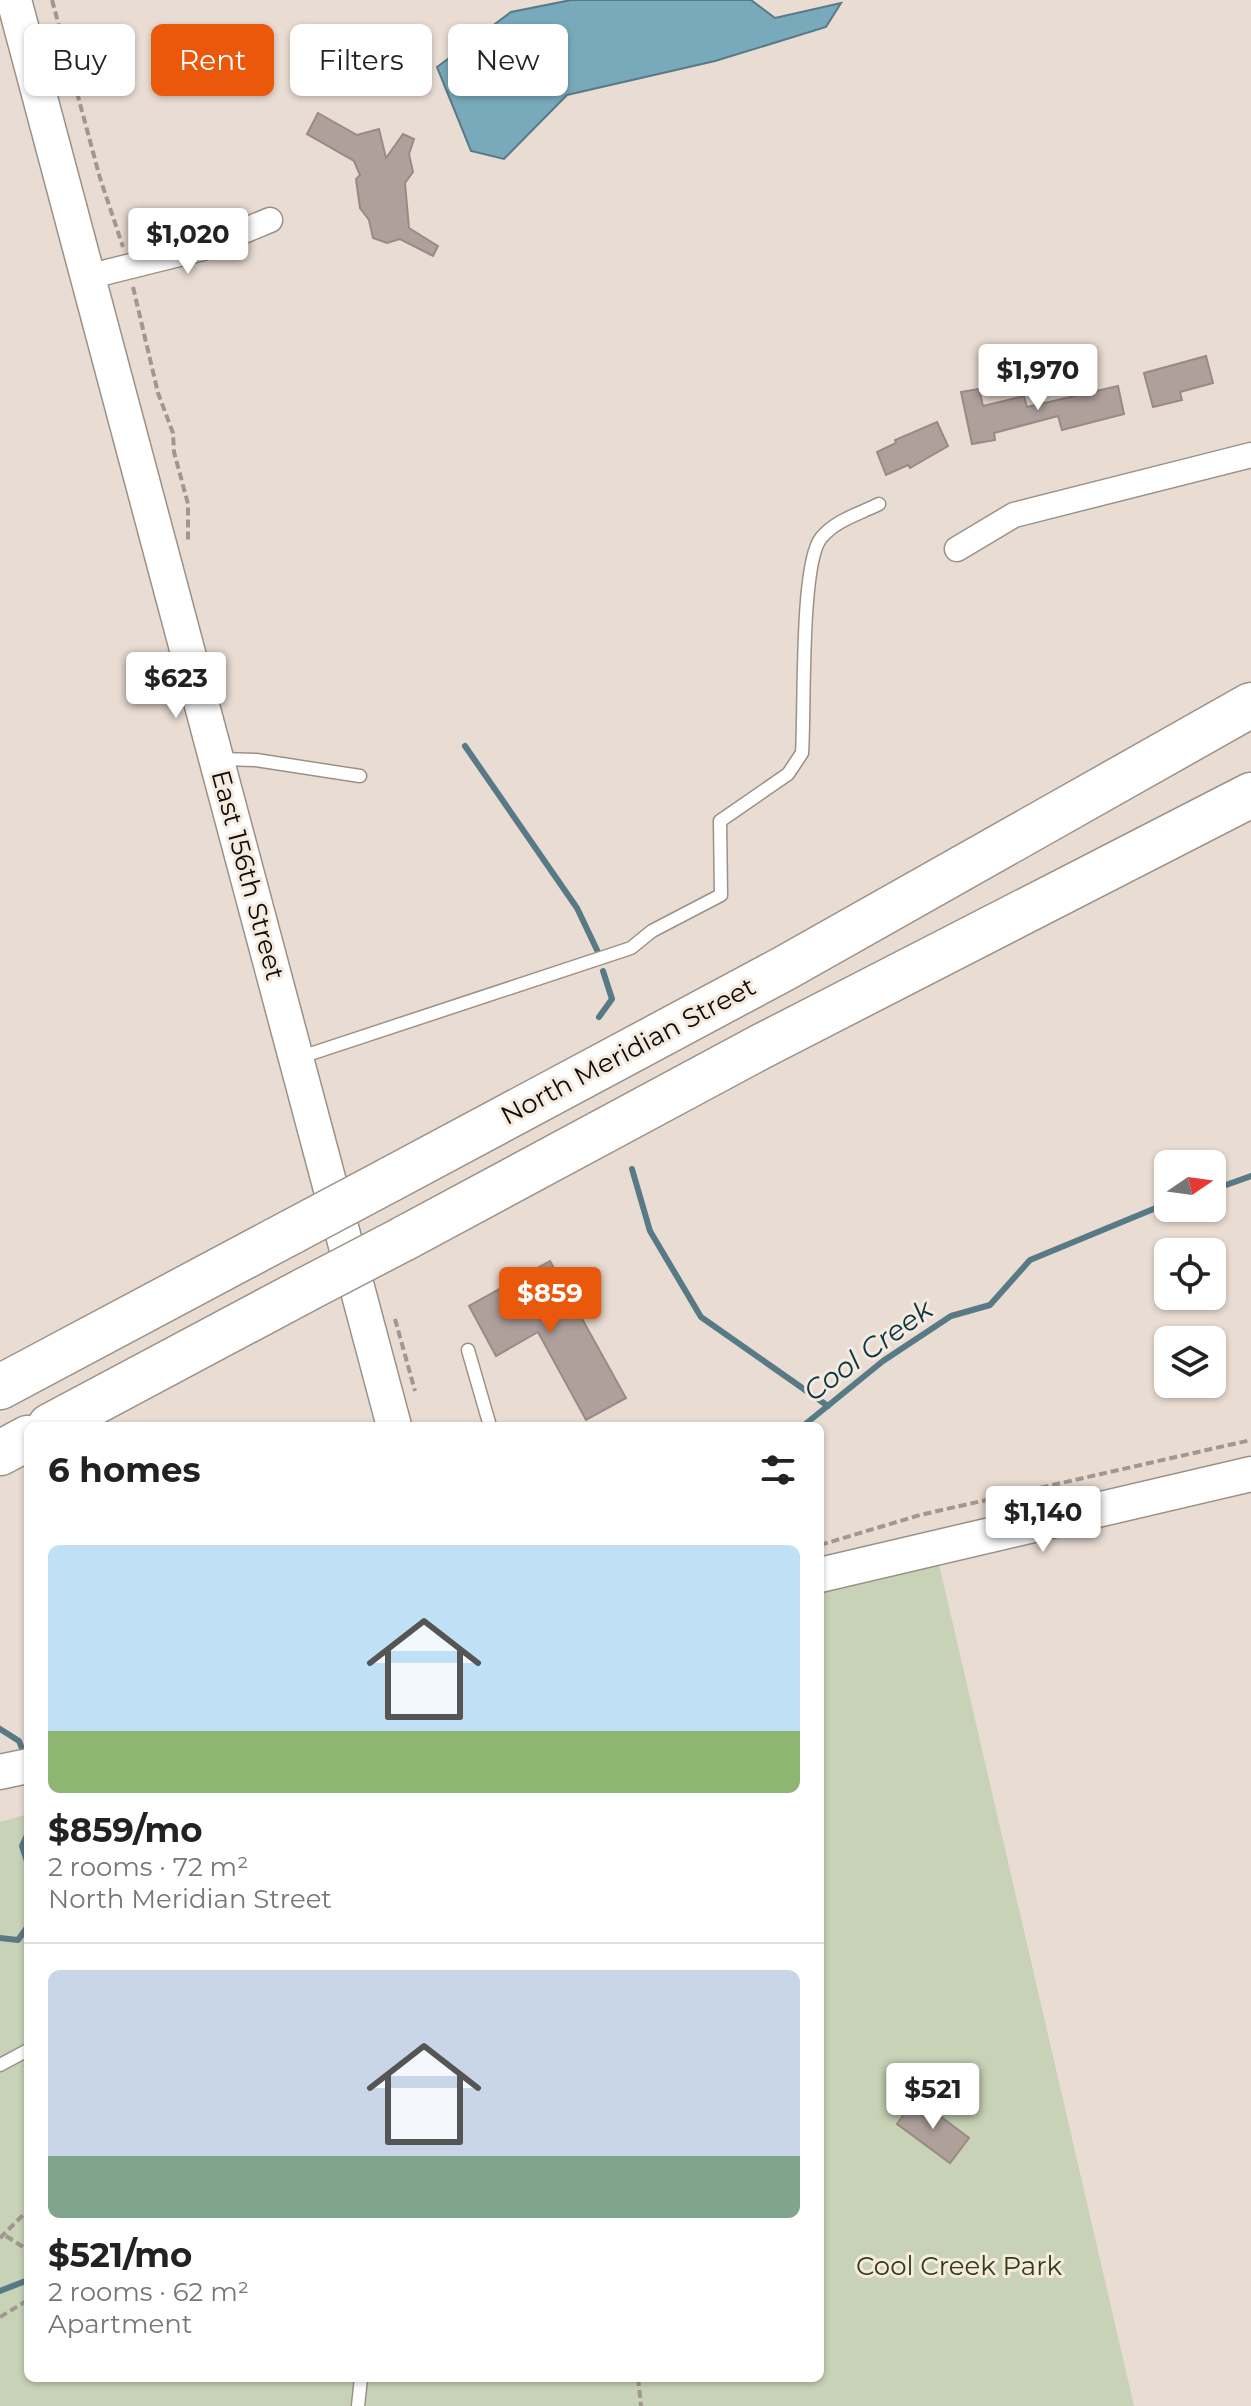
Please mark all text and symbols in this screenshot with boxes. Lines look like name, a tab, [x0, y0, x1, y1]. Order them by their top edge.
chip: Buy	[24, 24, 135, 96]
chip: Rent	[151, 24, 274, 96]
chip: Filters	[290, 24, 432, 96]
chip: New	[448, 24, 568, 96]
pin: $1,020	[123, 208, 253, 276]
text: $1,020	[146, 218, 230, 250]
pin: $1,970	[973, 344, 1103, 412]
text: $1,970	[996, 354, 1080, 386]
pin: $623	[129, 652, 223, 720]
text: $623	[144, 662, 208, 694]
street label: East 156th Street	[205, 767, 291, 983]
street label: North Meridian Street	[495, 970, 761, 1132]
north arrow	[1154, 1150, 1226, 1222]
map controls	[1154, 1150, 1226, 1398]
button: locate	[1154, 1238, 1226, 1310]
pin: $859	[503, 1267, 597, 1335]
text: $859	[517, 1277, 583, 1309]
water label: Cool Creek	[797, 1291, 940, 1408]
button: layers	[1154, 1326, 1226, 1398]
icon: filters	[756, 1448, 800, 1492]
text: 6 homes	[48, 1449, 201, 1491]
pin: $1,140	[978, 1486, 1108, 1554]
text: $1,140	[1004, 1496, 1082, 1528]
icon: home	[352, 1597, 496, 1741]
text: $859/mo	[48, 1809, 203, 1851]
text: 2 rooms · 72 m²	[48, 1851, 248, 1883]
text: North Meridian Street	[48, 1883, 332, 1915]
icon: home	[352, 2022, 496, 2166]
pin: $521	[886, 2063, 980, 2131]
text: $521	[904, 2073, 962, 2105]
text: $521/mo	[48, 2234, 192, 2276]
park label: Cool Creek Park	[856, 2250, 1062, 2282]
text: 2 rooms · 62 m²	[48, 2276, 249, 2308]
text: Apartment	[48, 2308, 192, 2340]

